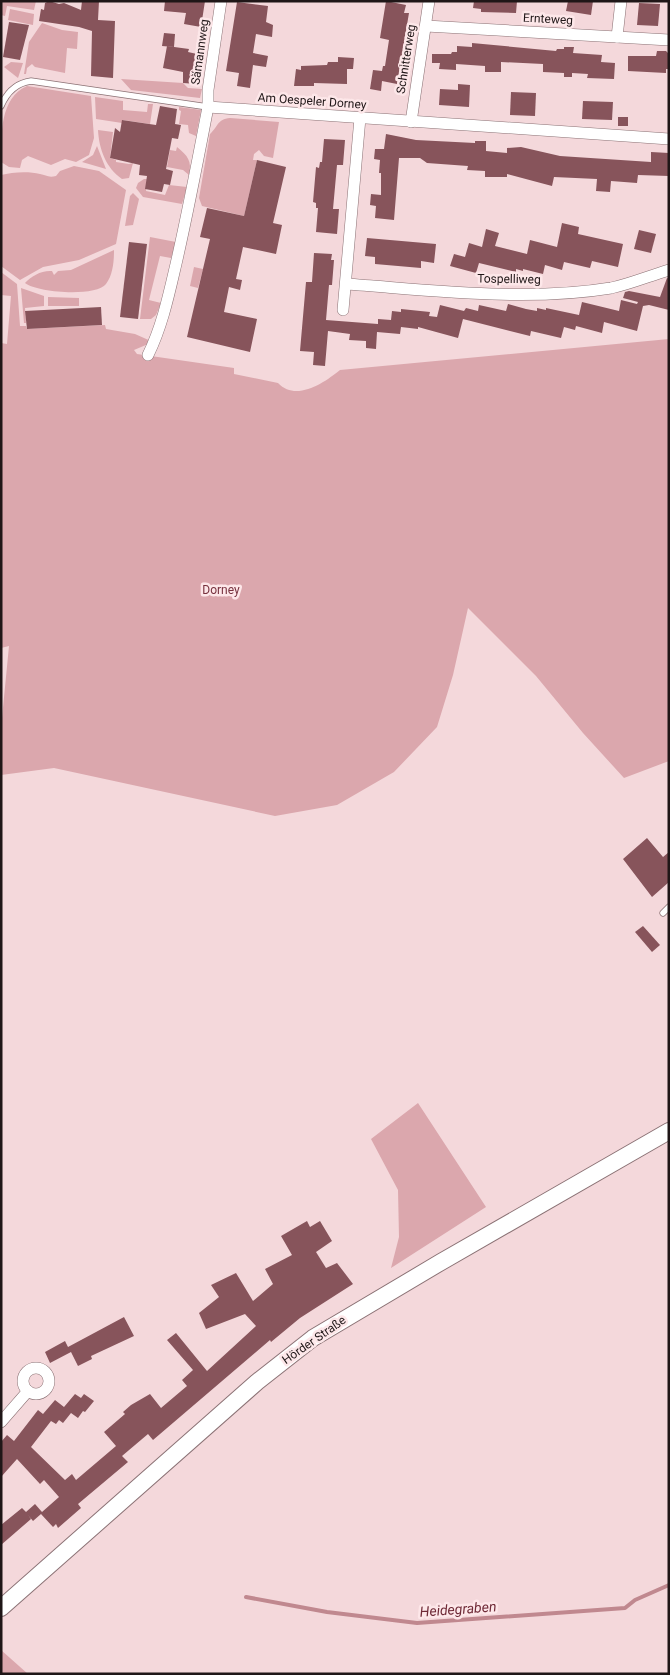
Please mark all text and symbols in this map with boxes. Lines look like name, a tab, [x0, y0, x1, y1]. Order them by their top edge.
street label: Ernteweg	[523, 11, 573, 27]
street label: Sämannweg	[188, 18, 212, 86]
street label: Schnitterweg	[394, 23, 418, 95]
street label: Am Oespeler Dorney	[257, 90, 367, 112]
street label: Tospelliweg	[477, 271, 541, 287]
park label: Dorney	[202, 583, 240, 597]
street label: Hörder Straße	[279, 1313, 349, 1367]
water label: Heidegraben	[419, 1598, 497, 1620]

